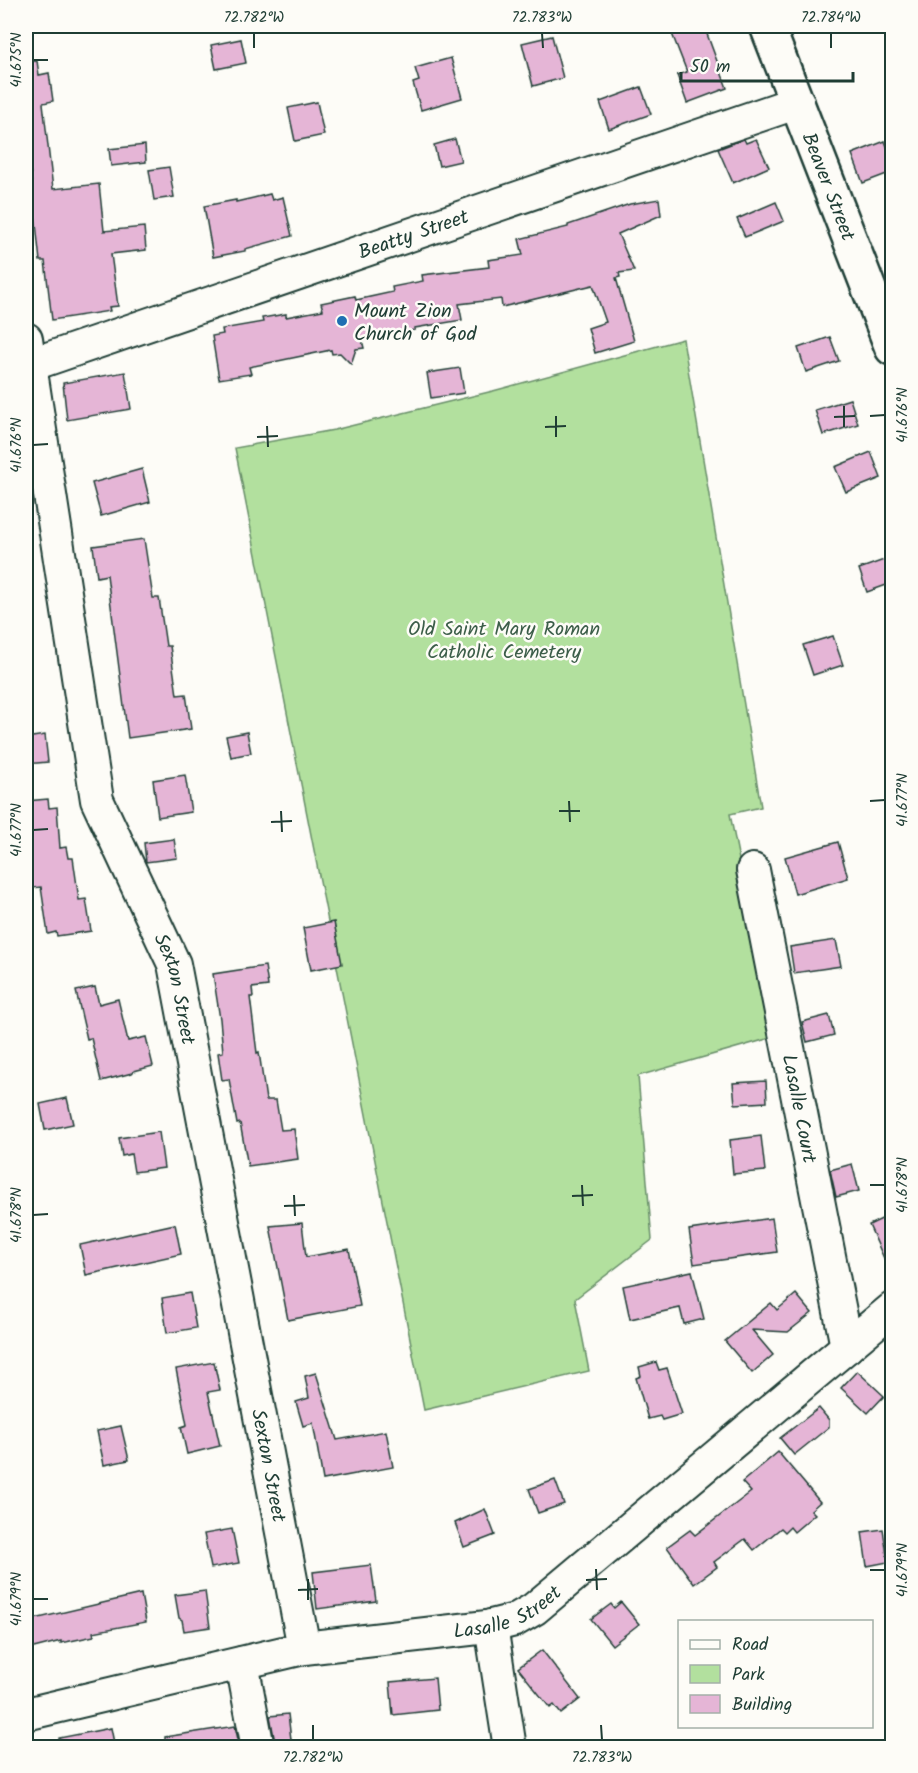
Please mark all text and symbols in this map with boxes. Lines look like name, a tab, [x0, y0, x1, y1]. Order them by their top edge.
text: 72.782°W	[224, 6, 285, 30]
text: 72.783°W	[512, 6, 573, 30]
text: 72.784°W	[801, 6, 861, 30]
text: 41.675°N	[5, 32, 29, 88]
scale bar	[681, 45, 854, 83]
text: 50 m	[690, 53, 730, 82]
street label: Beaver Street	[792, 128, 863, 246]
street label: Beatty Street	[354, 202, 474, 269]
place label: Mount Zion Church of God	[354, 296, 477, 351]
marker: Mount Zion Church of God	[335, 314, 349, 328]
text: 41.676°N	[891, 387, 915, 443]
text: 41.676°N	[5, 417, 29, 473]
park label: Old Saint Mary Roman Catholic Cemetery	[408, 614, 600, 669]
text: 41.677°N	[891, 773, 915, 827]
text: 41.677°N	[5, 803, 29, 857]
street label: Sexton Street	[144, 928, 203, 1048]
street label: Lasalle Court	[772, 1052, 824, 1166]
text: 41.678°N	[891, 1157, 915, 1213]
text: 41.678°N	[5, 1187, 29, 1243]
street label: Sexton Street	[241, 1407, 294, 1525]
text: 41.679°N	[891, 1543, 915, 1597]
text: 41.679°N	[5, 1572, 29, 1626]
street label: Lasalle Street	[452, 1578, 570, 1649]
legend	[678, 1620, 873, 1728]
text: Road	[732, 1631, 769, 1660]
text: Park	[732, 1661, 765, 1690]
text: Building	[732, 1691, 792, 1720]
text: 72.782°W	[283, 1746, 344, 1770]
text: 72.783°W	[572, 1746, 633, 1770]

